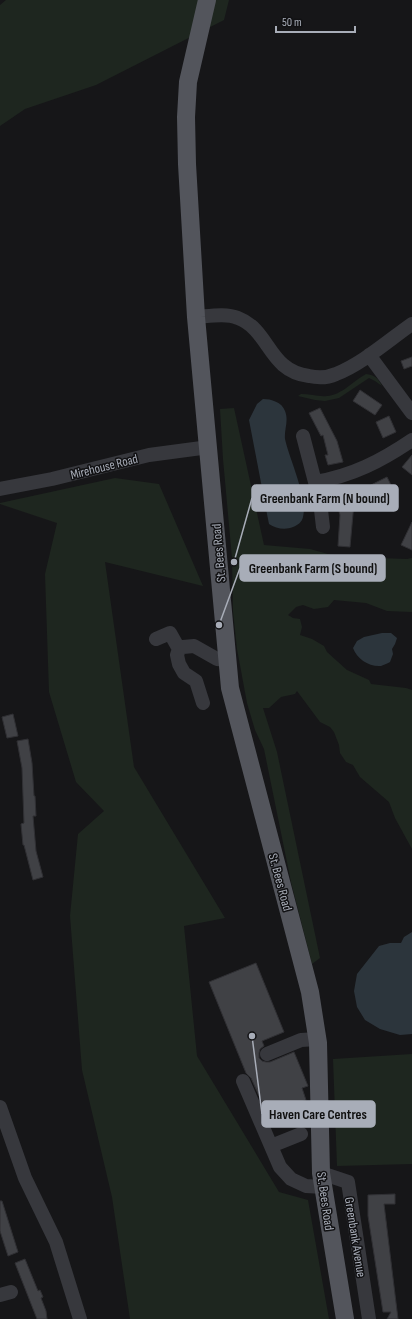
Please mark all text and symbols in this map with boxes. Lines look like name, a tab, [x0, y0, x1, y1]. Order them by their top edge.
scale bar	[276, 8, 355, 34]
text: 50 m	[282, 15, 302, 30]
street label: Mirehouse Road	[69, 451, 140, 483]
callout: Greenbank Farm (N bound)	[252, 485, 398, 511]
text: Greenbank Farm (N bound)	[260, 490, 390, 507]
street label: St. Bees Road	[208, 523, 230, 583]
callout: Greenbank Farm (S bound)	[240, 555, 385, 581]
text: Greenbank Farm (S bound)	[249, 560, 377, 577]
street label: St. Bees Road	[265, 852, 295, 913]
callout: Haven Care Centres	[262, 1101, 375, 1127]
text: Haven Care Centres	[269, 1106, 367, 1123]
street label: St. Bees Road	[313, 1171, 337, 1231]
street label: Greenbank Avenue	[341, 1196, 369, 1278]

